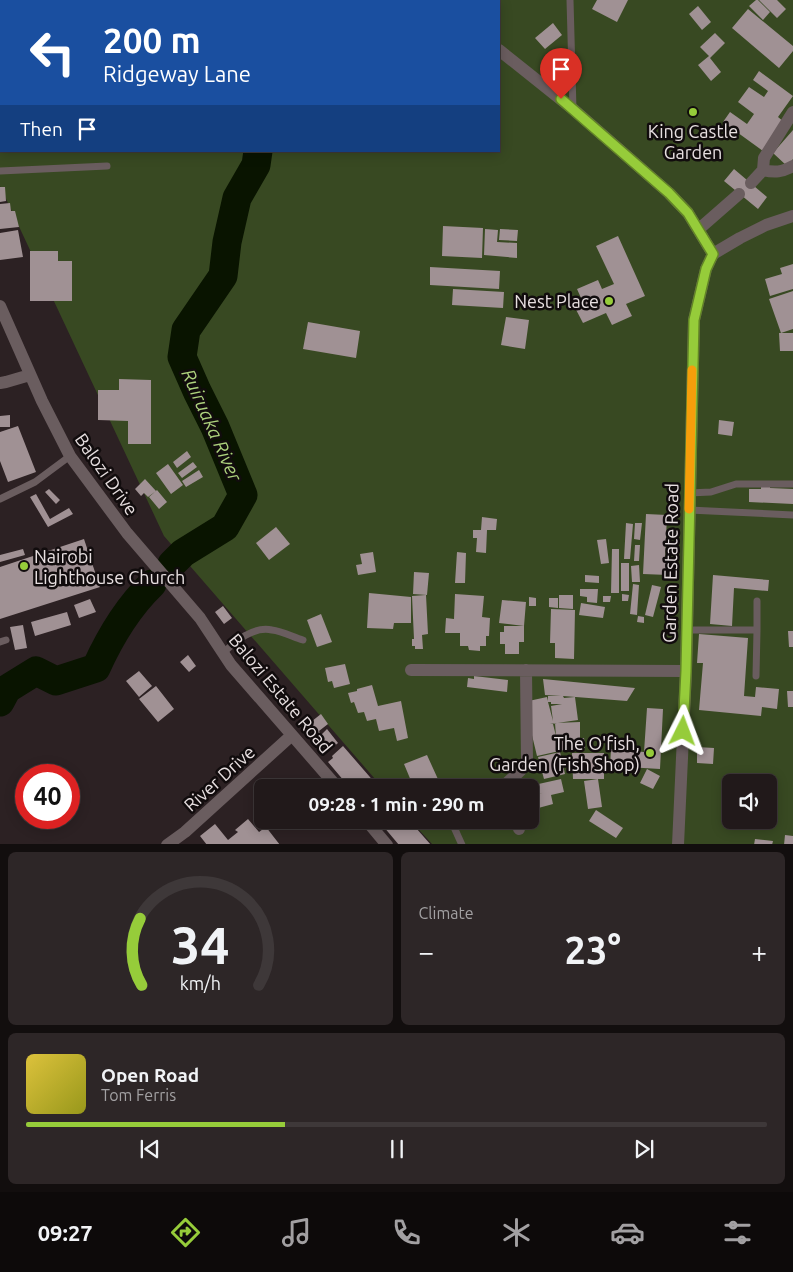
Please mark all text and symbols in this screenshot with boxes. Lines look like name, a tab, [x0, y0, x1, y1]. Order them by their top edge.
icon: left	[20, 20, 85, 85]
text: 200 m	[103, 20, 201, 60]
pin	[540, 48, 582, 99]
icon: arrive	[547, 55, 575, 83]
text: Ridgeway Lane	[103, 61, 251, 86]
marker: King Castle Garden	[687, 106, 699, 118]
icon: arrive	[73, 115, 101, 143]
text: Then	[20, 118, 63, 140]
place label: King Castle Garden	[648, 121, 738, 162]
place label: Nest Place	[514, 291, 599, 311]
marker: Nest Place	[603, 295, 615, 307]
water label: Ruiruaka River	[177, 365, 247, 485]
street label: Balozi Drive	[72, 429, 142, 519]
street label: Garden Estate Road	[659, 483, 681, 643]
place label: Nairobi Lighthouse Church	[34, 546, 185, 587]
marker: Nairobi Lighthouse Church	[18, 560, 30, 572]
street label: Balozi Estate Road	[225, 629, 337, 757]
position arrow	[656, 704, 708, 756]
place label: The O'fish, Garden (Fish Shop)	[489, 733, 640, 775]
street label: River Drive	[180, 741, 258, 815]
marker: The O'fish, Garden (Fish Shop)	[644, 747, 656, 759]
speed limit sign: 40	[15, 764, 80, 829]
map controls	[722, 774, 777, 829]
button: sound	[722, 774, 777, 829]
text: 09:28 · 1 min · 290 m	[309, 793, 484, 815]
text: Climate	[419, 904, 474, 922]
text: 34	[171, 916, 230, 974]
text: 23°	[565, 929, 621, 971]
text: −	[419, 936, 434, 967]
text: +	[751, 936, 767, 967]
text: km/h	[180, 973, 221, 993]
text: Open Road	[101, 1064, 199, 1086]
text: Tom Ferris	[101, 1086, 176, 1104]
icon: previous	[136, 1135, 164, 1163]
icon: pause	[383, 1135, 411, 1163]
icon: next	[630, 1135, 658, 1163]
icon: directions	[168, 1215, 203, 1250]
icon: music	[279, 1215, 314, 1250]
icon: phone	[389, 1215, 424, 1250]
icon: climate	[499, 1215, 534, 1250]
icon: car	[610, 1215, 645, 1250]
icon: filters	[720, 1215, 755, 1250]
text: 09:27	[38, 1220, 93, 1245]

